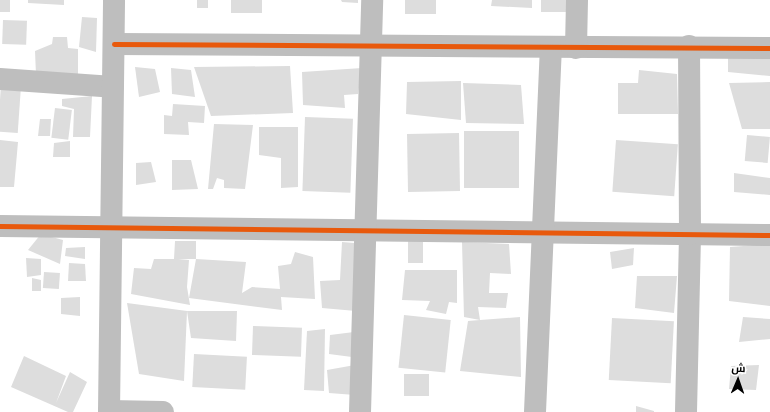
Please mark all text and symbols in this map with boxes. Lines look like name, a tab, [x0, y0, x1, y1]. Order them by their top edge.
north arrow	[718, 360, 758, 400]
text: ش	[731, 361, 746, 375]

